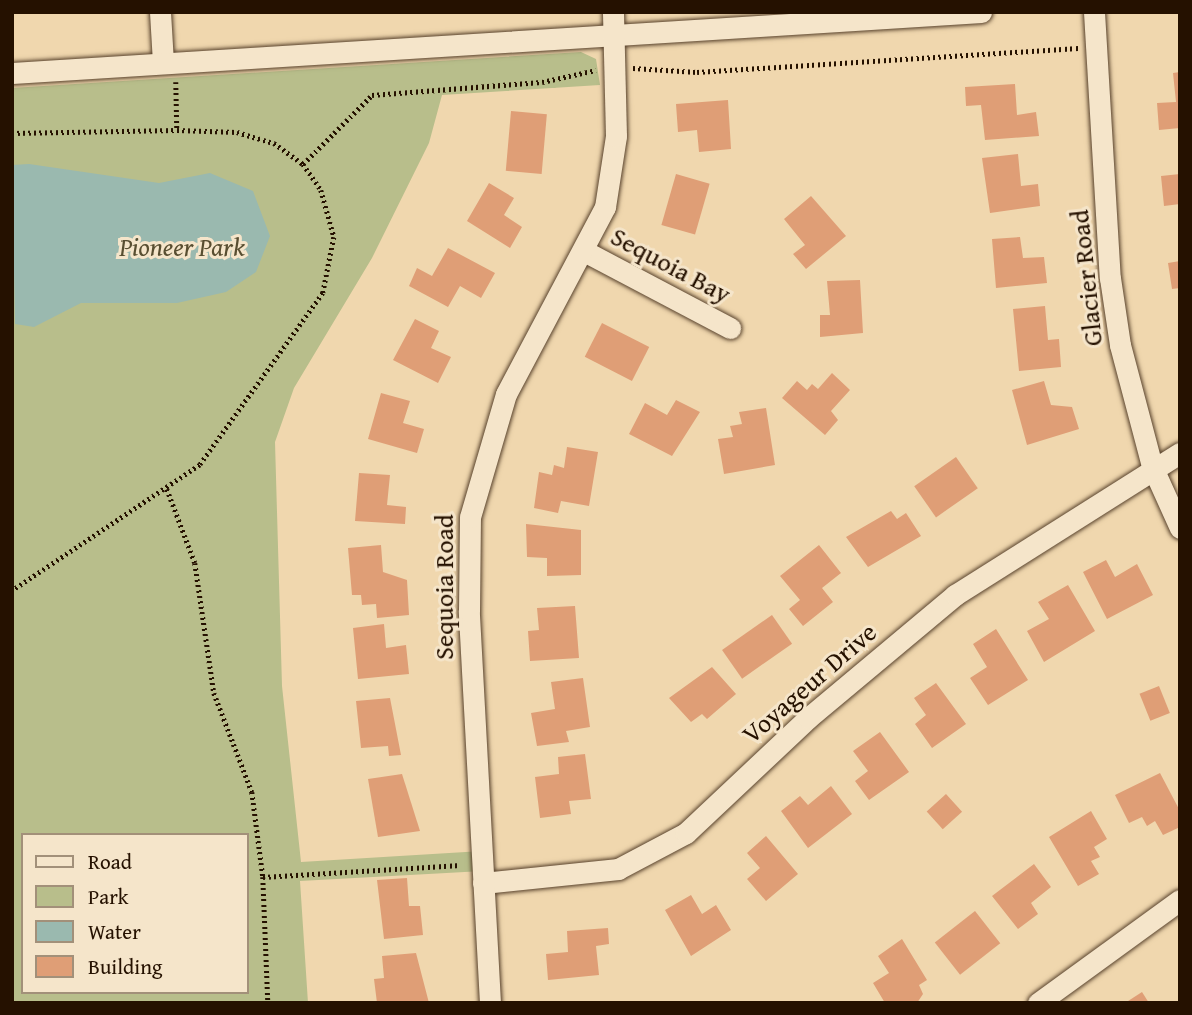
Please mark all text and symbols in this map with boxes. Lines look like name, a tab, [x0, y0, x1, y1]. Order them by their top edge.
street label: Glacier Road	[1063, 208, 1109, 348]
street label: Sequoia Bay	[606, 220, 736, 310]
park label: Pioneer Park	[119, 231, 245, 263]
street label: Sequoia Road	[428, 514, 460, 660]
street label: Voyageur Drive	[736, 616, 882, 750]
legend	[21, 833, 248, 994]
text: Road	[88, 846, 132, 877]
text: Park	[88, 881, 129, 912]
text: Water	[88, 916, 141, 947]
text: Building	[88, 951, 162, 982]

